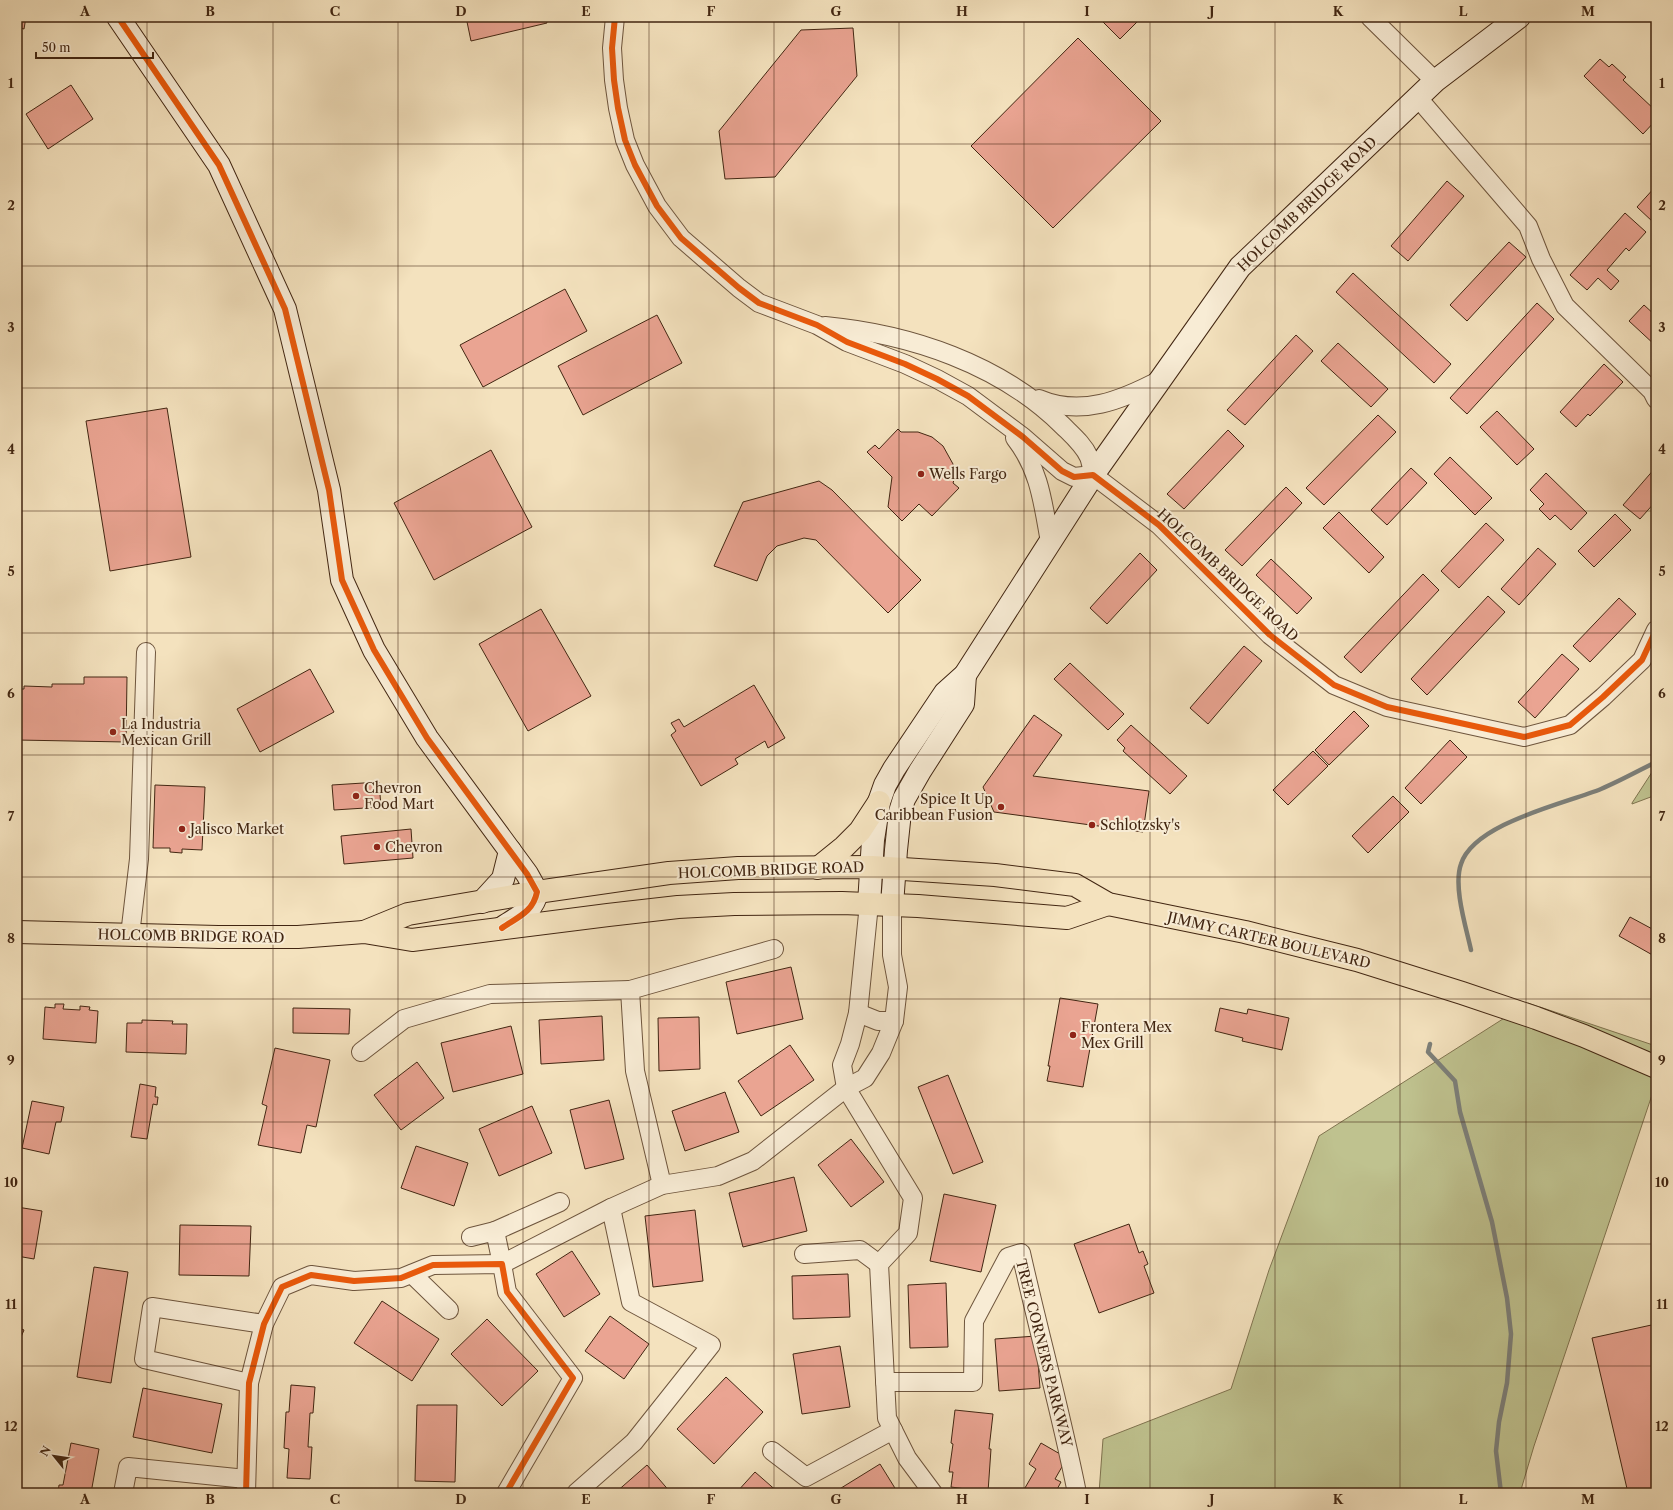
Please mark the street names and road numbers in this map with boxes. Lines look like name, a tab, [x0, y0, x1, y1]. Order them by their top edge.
street label: HOLCOMB BRIDGE ROAD	[1234, 133, 1380, 275]
street label: HOLCOMB BRIDGE ROAD	[1154, 505, 1302, 645]
street label: HOLCOMB BRIDGE ROAD	[677, 858, 865, 882]
street label: JIMMY CARTER BOULEVARD	[1164, 907, 1373, 972]
street label: HOLCOMB BRIDGE ROAD	[98, 925, 284, 947]
street label: TREE CORNERS PARKWAY	[1012, 1257, 1076, 1450]

